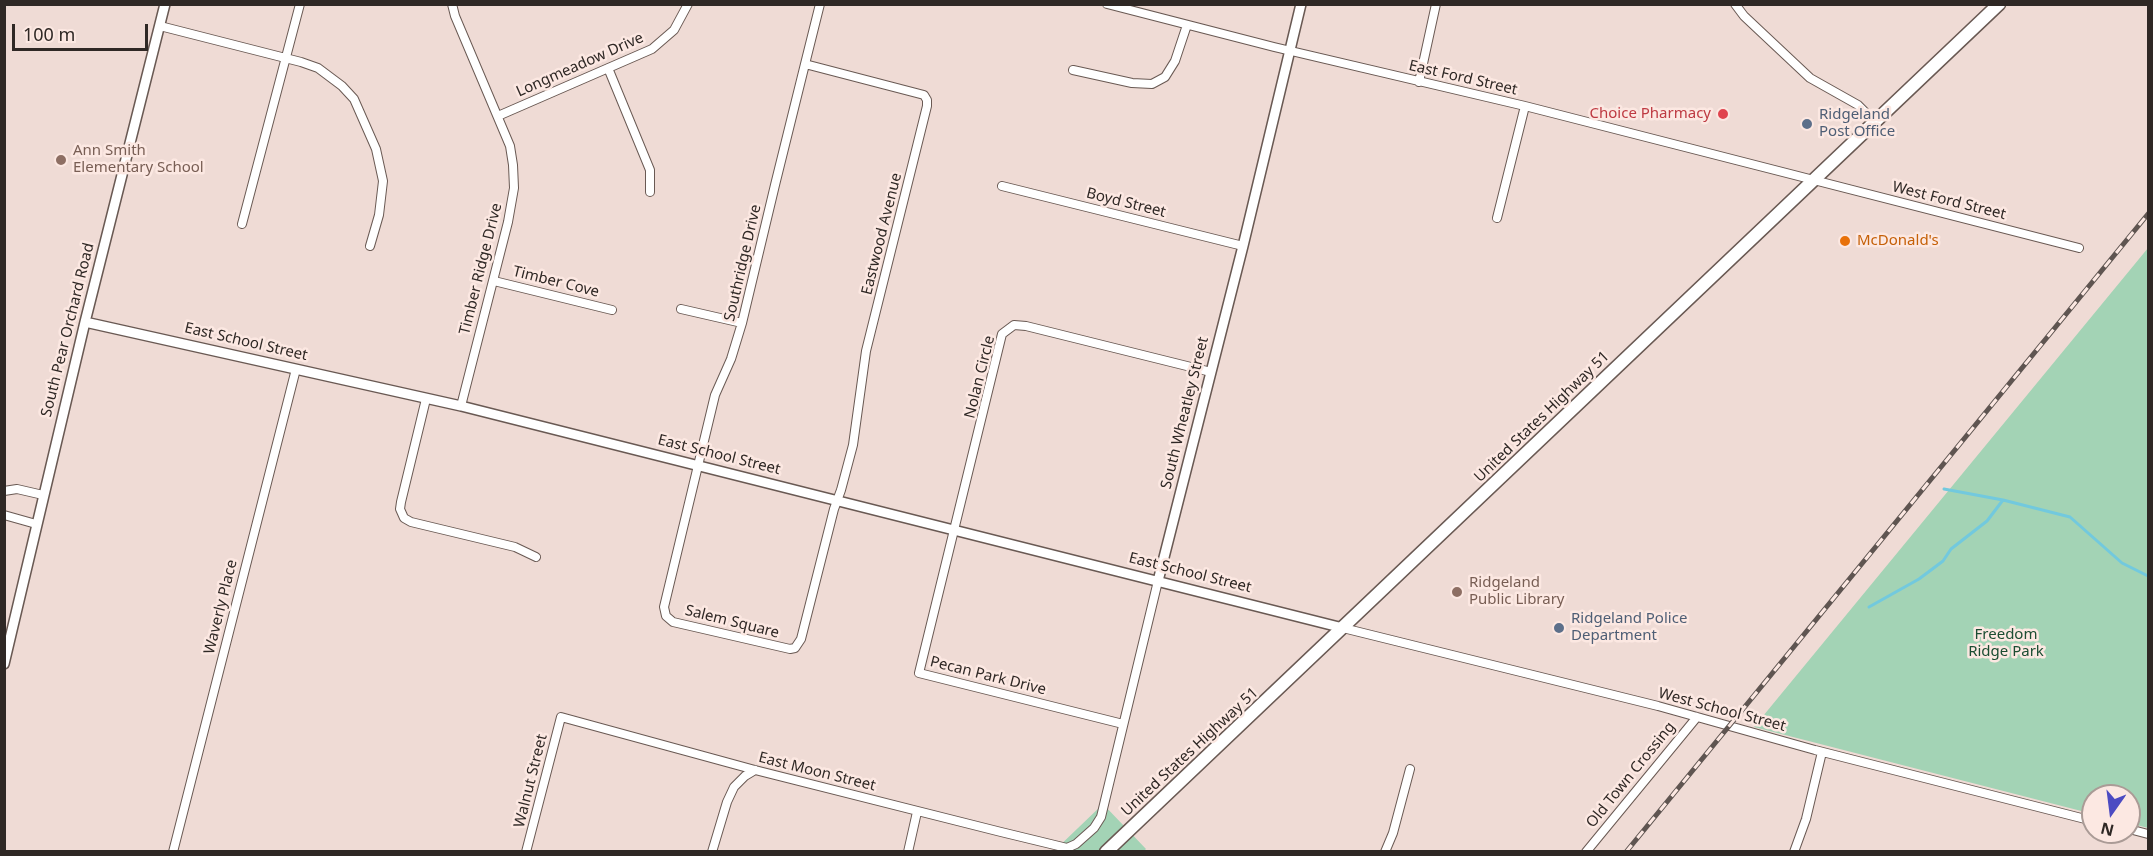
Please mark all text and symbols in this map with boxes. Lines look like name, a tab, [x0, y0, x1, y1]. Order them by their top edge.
scale bar	[15, 12, 152, 50]
text: 100 m	[23, 22, 75, 46]
street label: Longmeadow Drive	[514, 29, 646, 101]
street label: East Ford Street	[1407, 57, 1519, 99]
place label: Choice Pharmacy	[1590, 105, 1711, 123]
place label: Ridgeland Post Office	[1819, 106, 1895, 141]
marker: Choice Pharmacy	[1716, 107, 1730, 121]
marker: Ridgeland Post Office	[1800, 117, 1814, 131]
place label: Ann Smith Elementary School	[73, 142, 204, 177]
marker: Ann Smith Elementary School	[54, 153, 68, 167]
street label: Eastwood Avenue	[858, 171, 906, 297]
street label: West Ford Street	[1890, 178, 2008, 224]
street label: Boyd Street	[1084, 184, 1168, 222]
street label: Timber Ridge Drive	[456, 201, 506, 337]
street label: Southridge Drive	[721, 203, 765, 323]
place label: McDonald's	[1857, 232, 1939, 250]
marker: McDonald's	[1838, 234, 1852, 248]
street label: South Pear Orchard Road	[38, 241, 98, 419]
street label: Timber Cove	[511, 263, 601, 301]
street label: East School Street	[183, 319, 309, 365]
street label: Nolan Circle	[961, 334, 999, 420]
street label: South Wheatley Street	[1157, 335, 1213, 491]
street label: United States Highway 51	[1471, 348, 1613, 486]
street label: East School Street	[656, 431, 782, 479]
street label: East School Street	[1127, 549, 1253, 597]
street label: Waverly Place	[201, 558, 241, 656]
place label: Ridgeland Public Library	[1469, 574, 1565, 609]
marker: Ridgeland Public Library	[1450, 585, 1464, 599]
street label: Salem Square	[683, 602, 781, 642]
place label: Ridgeland Police Department	[1571, 610, 1687, 645]
marker: Ridgeland Police Department	[1552, 621, 1566, 635]
park label: Freedom Ridge Park	[1968, 626, 2044, 661]
street label: Pecan Park Drive	[928, 653, 1048, 699]
street label: United States Highway 51	[1118, 684, 1262, 820]
street label: West School Street	[1656, 684, 1788, 736]
street label: Old Town Crossing	[1583, 718, 1679, 832]
street label: Walnut Street	[511, 732, 551, 830]
street label: East Moon Street	[757, 749, 877, 795]
north arrow	[2081, 784, 2141, 844]
text: N	[2098, 817, 2116, 842]

